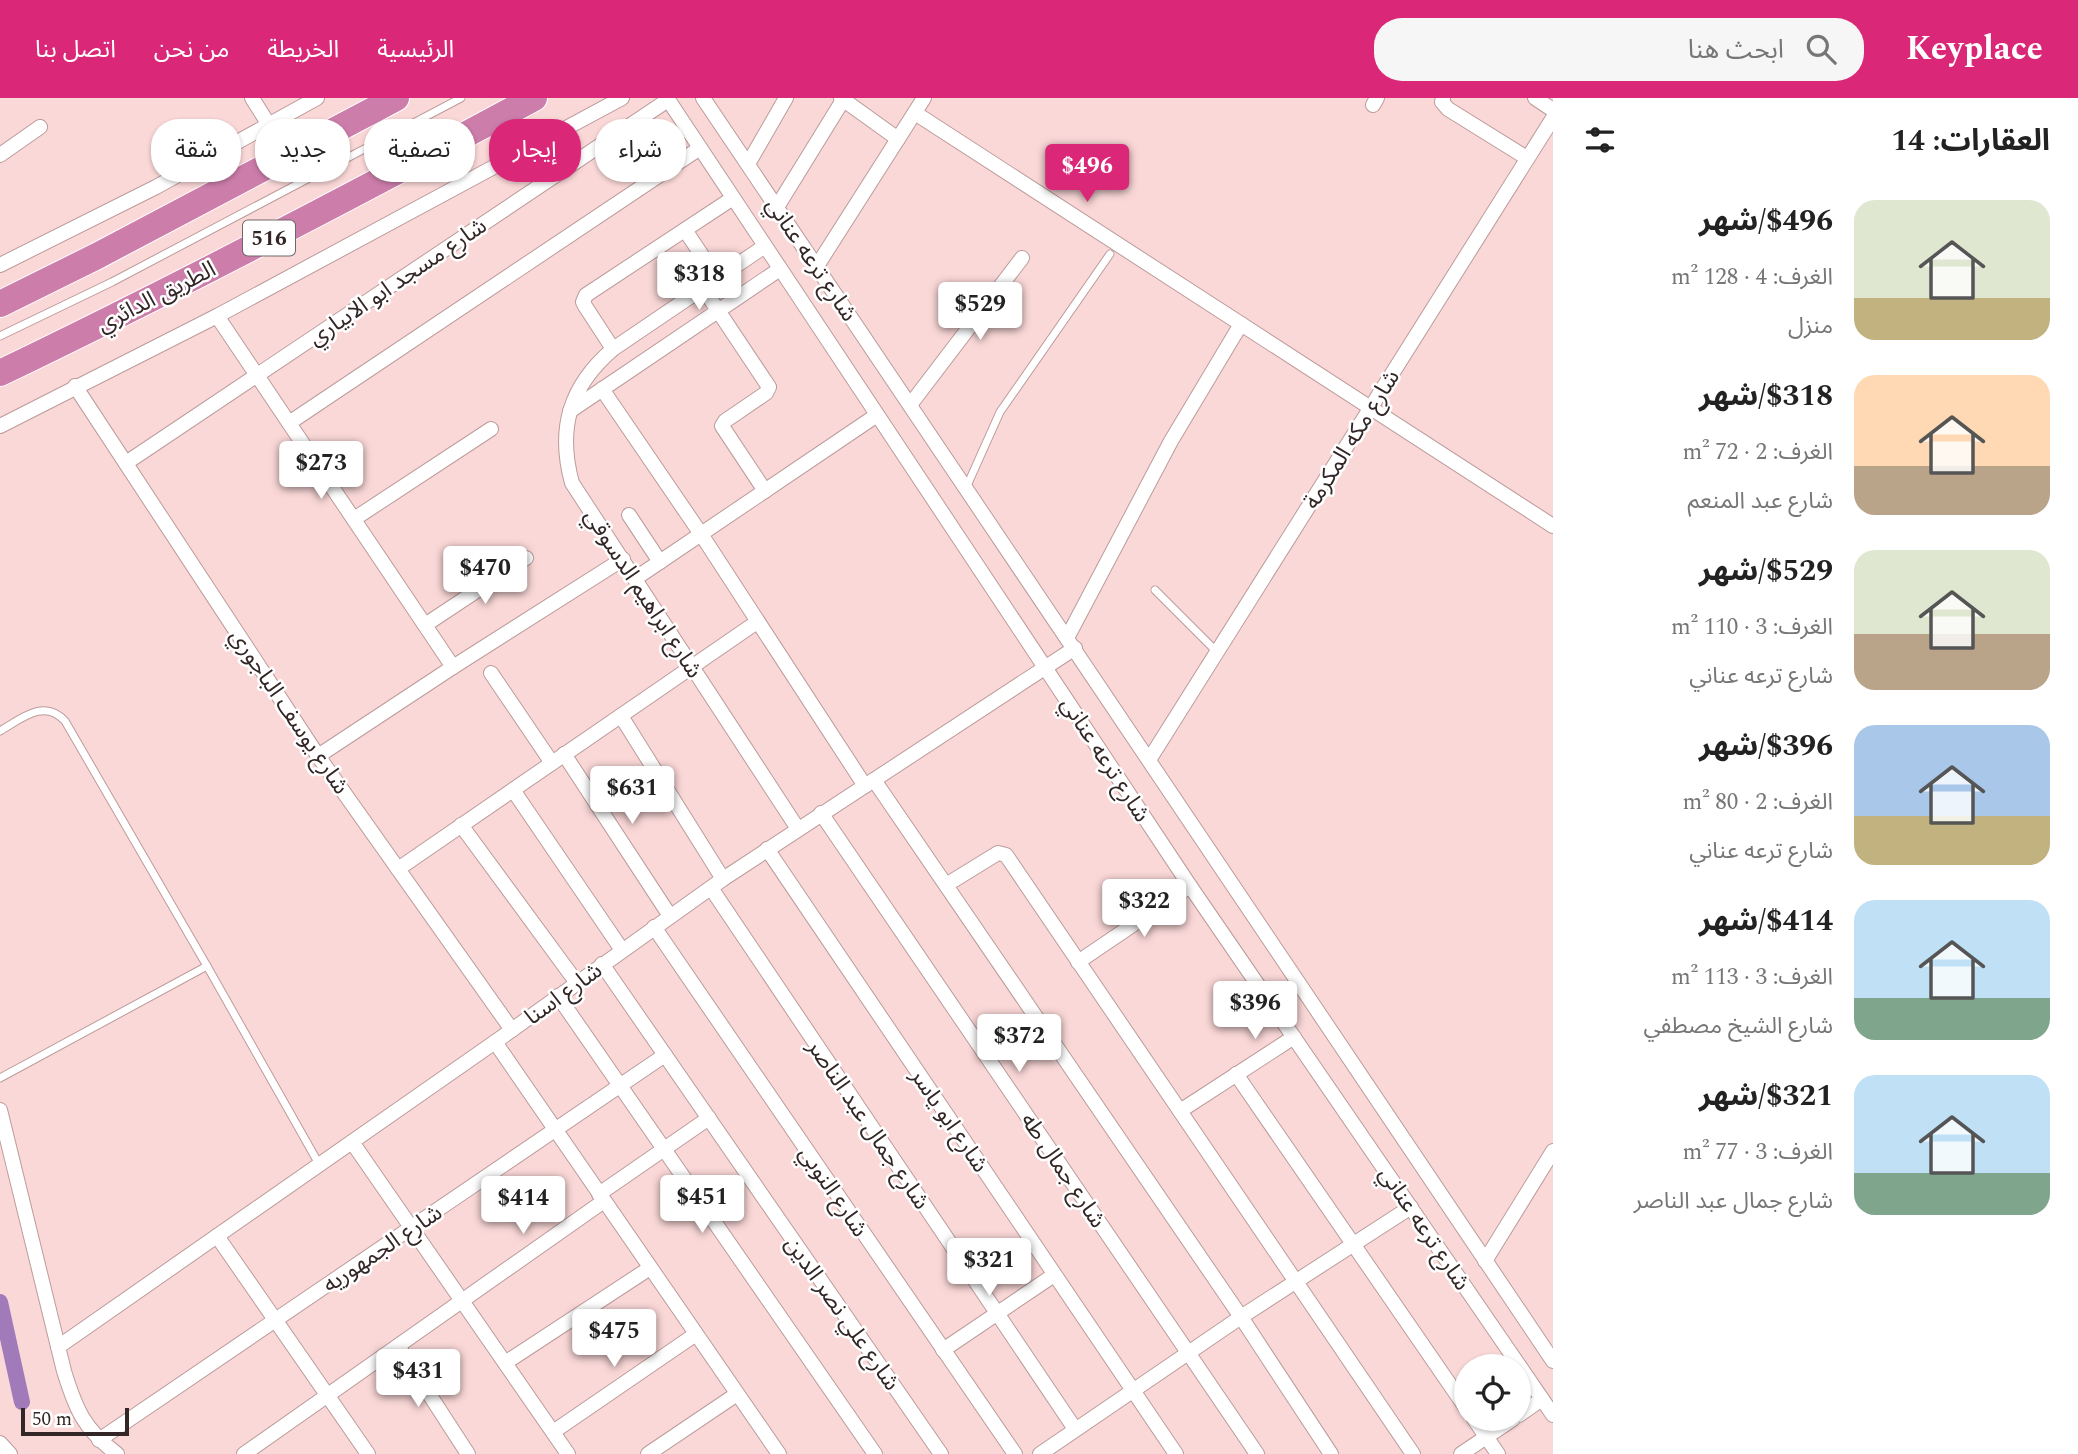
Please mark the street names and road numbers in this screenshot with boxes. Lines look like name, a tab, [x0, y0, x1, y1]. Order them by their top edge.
street label: شارع ترعه عناني	[756, 190, 865, 329]
street label: شارع مسجد ابو الابياري	[301, 209, 494, 355]
road number: 516	[243, 220, 295, 256]
street label: الطريق الدائري	[91, 252, 222, 342]
street label: شارع مكه المكرمة	[1295, 363, 1409, 517]
street label: شارع ابراهيم الدسوقي	[575, 502, 711, 686]
street label: شارع يوسف الباجوري	[220, 622, 357, 802]
street label: شارع ترعه عناني	[1051, 690, 1159, 830]
street label: شارع اسنا	[518, 954, 610, 1034]
street label: شارع جمال عبد الناصر	[797, 1032, 938, 1217]
street label: شارع ابو ياسر	[900, 1061, 997, 1180]
street label: شارع جمال طه	[1011, 1106, 1114, 1236]
street label: شارع النوبي	[789, 1139, 876, 1245]
street label: شارع ترعه عناني	[1369, 1159, 1478, 1298]
street label: شارع الجمهوريه	[316, 1196, 450, 1302]
street label: شارع علي نصر الدين	[775, 1229, 908, 1398]

